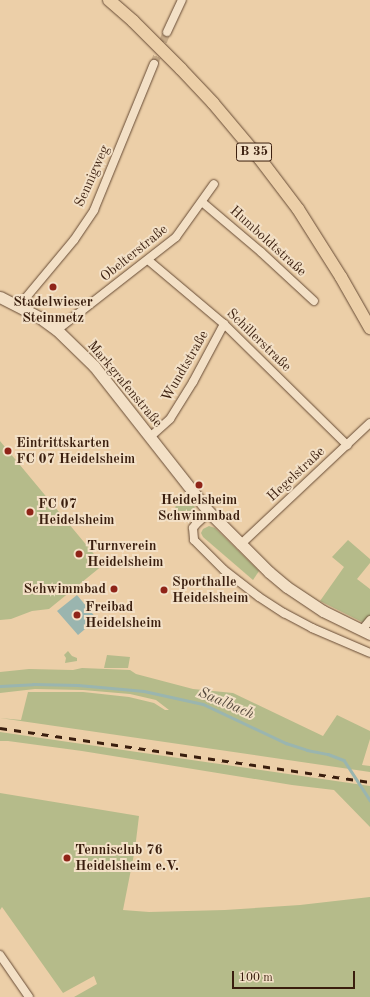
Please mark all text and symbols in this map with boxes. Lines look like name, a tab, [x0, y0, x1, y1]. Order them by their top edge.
road number: B 35	[236, 141, 272, 163]
street label: Sennigweg	[71, 143, 113, 209]
street label: Humboldtstraße	[226, 202, 310, 280]
street label: Obelterstraße	[97, 221, 171, 285]
marker: Stadelwieser Steinmetz	[48, 282, 58, 292]
place label: Stadelwieser Steinmetz	[13, 294, 93, 326]
street label: Schillerstraße	[223, 305, 295, 375]
street label: Wundtstraße	[158, 328, 212, 404]
street label: Markgrafenstraße	[84, 337, 166, 431]
place label: Eintrittskarten FC 07 Heidelsheim	[16, 435, 135, 468]
street label: Hegelstraße	[264, 443, 328, 505]
marker: Eintrittskarten FC 07 Heidelsheim	[3, 446, 13, 456]
marker: Heidelsheim Schwimmbad	[194, 480, 204, 490]
place label: Heidelsheim Schwimmbad	[158, 492, 240, 524]
place label: FC 07 Heidelsheim	[38, 496, 115, 528]
marker: FC 07 Heidelsheim	[25, 507, 35, 517]
place label: Turnverein Heidelsheim	[87, 538, 164, 570]
marker: Turnverein Heidelsheim	[74, 549, 84, 559]
place label: Sporthalle Heidelsheim	[172, 574, 249, 606]
place label: Schwimmbad	[23, 581, 106, 597]
marker: Schwimmbad	[109, 584, 119, 594]
marker: Sporthalle Heidelsheim	[159, 585, 169, 595]
place label: Freibad Heidelsheim	[85, 599, 162, 632]
marker: Freibad Heidelsheim	[72, 610, 82, 620]
water label: Saalbach	[195, 684, 257, 724]
place label: Tennisclub 76 Heidelsheim e.V.	[75, 842, 179, 874]
marker: Tennisclub 76 Heidelsheim e.V.	[62, 853, 72, 863]
scale bar	[234, 963, 357, 989]
text: 100 m	[239, 972, 273, 984]

